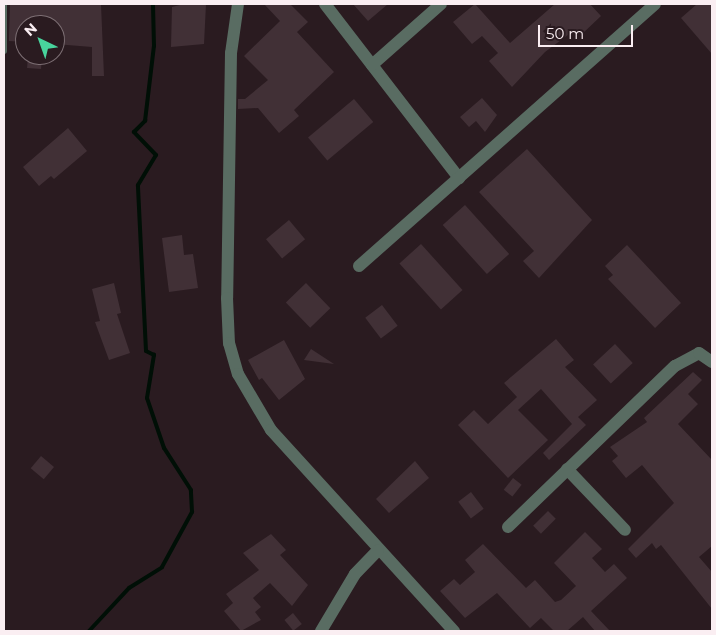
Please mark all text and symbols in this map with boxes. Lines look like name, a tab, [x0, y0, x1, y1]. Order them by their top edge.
north arrow	[15, 15, 65, 65]
scale bar	[541, 15, 636, 47]
text: N	[20, 19, 41, 40]
text: 50 m	[546, 24, 584, 43]

